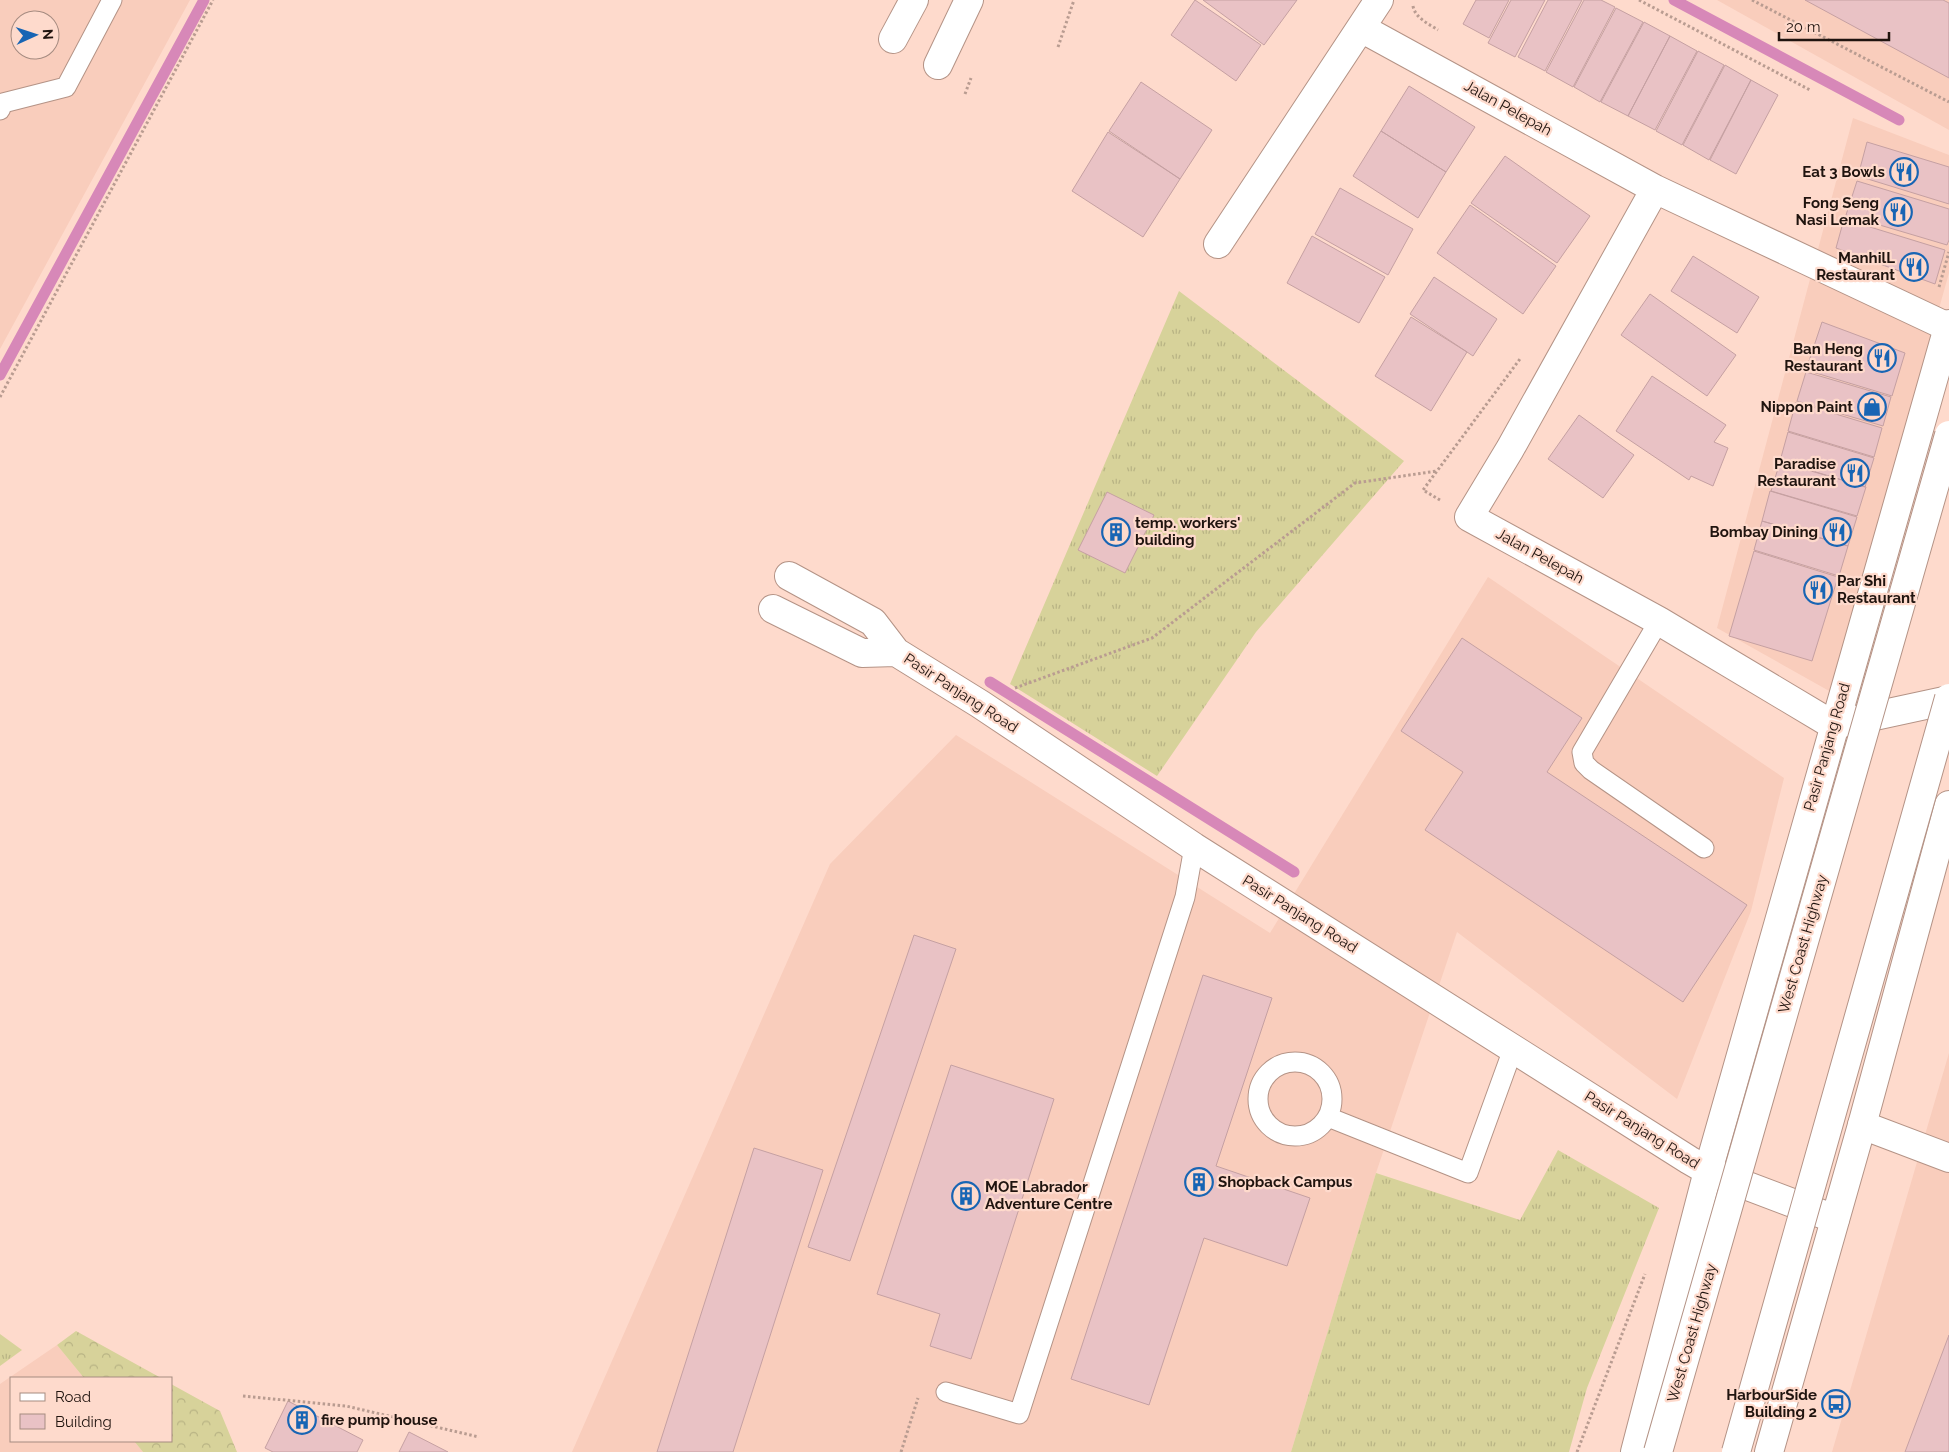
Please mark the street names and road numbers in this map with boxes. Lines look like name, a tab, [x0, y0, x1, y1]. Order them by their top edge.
street label: Jalan Pelepah	[1461, 77, 1555, 139]
street label: Jalan Pelepah	[1493, 525, 1587, 587]
street label: Pasir Panjang Road	[901, 649, 1021, 737]
street label: Pasir Panjang Road	[1800, 681, 1854, 813]
street label: Pasir Panjang Road	[1239, 871, 1361, 957]
street label: West Coast Highway	[1775, 873, 1831, 1015]
street label: Pasir Panjang Road	[1581, 1087, 1703, 1173]
street label: West Coast Highway	[1664, 1262, 1720, 1404]

